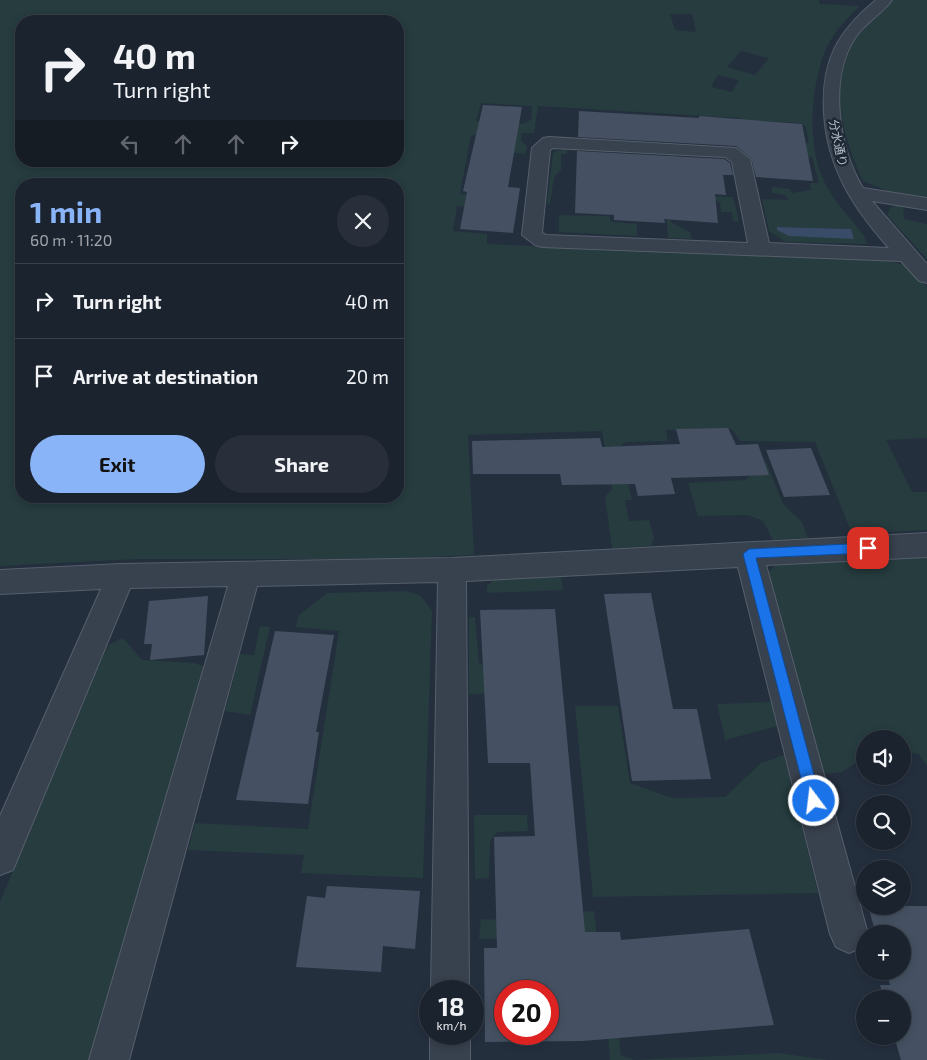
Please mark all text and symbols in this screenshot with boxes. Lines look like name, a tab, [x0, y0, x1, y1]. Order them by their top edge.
text: 40 m	[113, 34, 196, 76]
icon: right	[30, 35, 95, 100]
text: Turn right	[113, 76, 211, 102]
street label: 分水通り	[827, 118, 851, 168]
icon: left	[116, 130, 144, 158]
icon: ahead	[169, 130, 197, 158]
icon: ahead	[222, 130, 250, 158]
icon: right	[275, 130, 303, 158]
text: 1 min	[30, 193, 102, 229]
button: close	[337, 195, 389, 247]
text: 60 m · 11:20	[30, 230, 112, 249]
icon: right	[30, 287, 58, 315]
text: Turn right	[73, 290, 161, 313]
text: 40 m	[345, 290, 389, 313]
icon: arrive	[30, 362, 58, 390]
text: Arrive at destination	[73, 365, 258, 388]
text: 20 m	[346, 365, 389, 388]
button: Exit	[30, 435, 205, 493]
button: Share	[215, 435, 389, 493]
pin	[847, 527, 889, 569]
icon: arrive	[854, 534, 882, 562]
map controls	[856, 730, 911, 1045]
button: sound	[856, 730, 911, 785]
position arrow	[787, 774, 839, 826]
button: search	[856, 795, 911, 850]
button: layers	[856, 860, 911, 915]
button: +	[856, 925, 911, 980]
speed limit sign: 20	[494, 980, 559, 1045]
button: −	[856, 990, 911, 1045]
text: 18	[438, 991, 465, 1021]
text: km/h	[437, 1018, 466, 1032]

